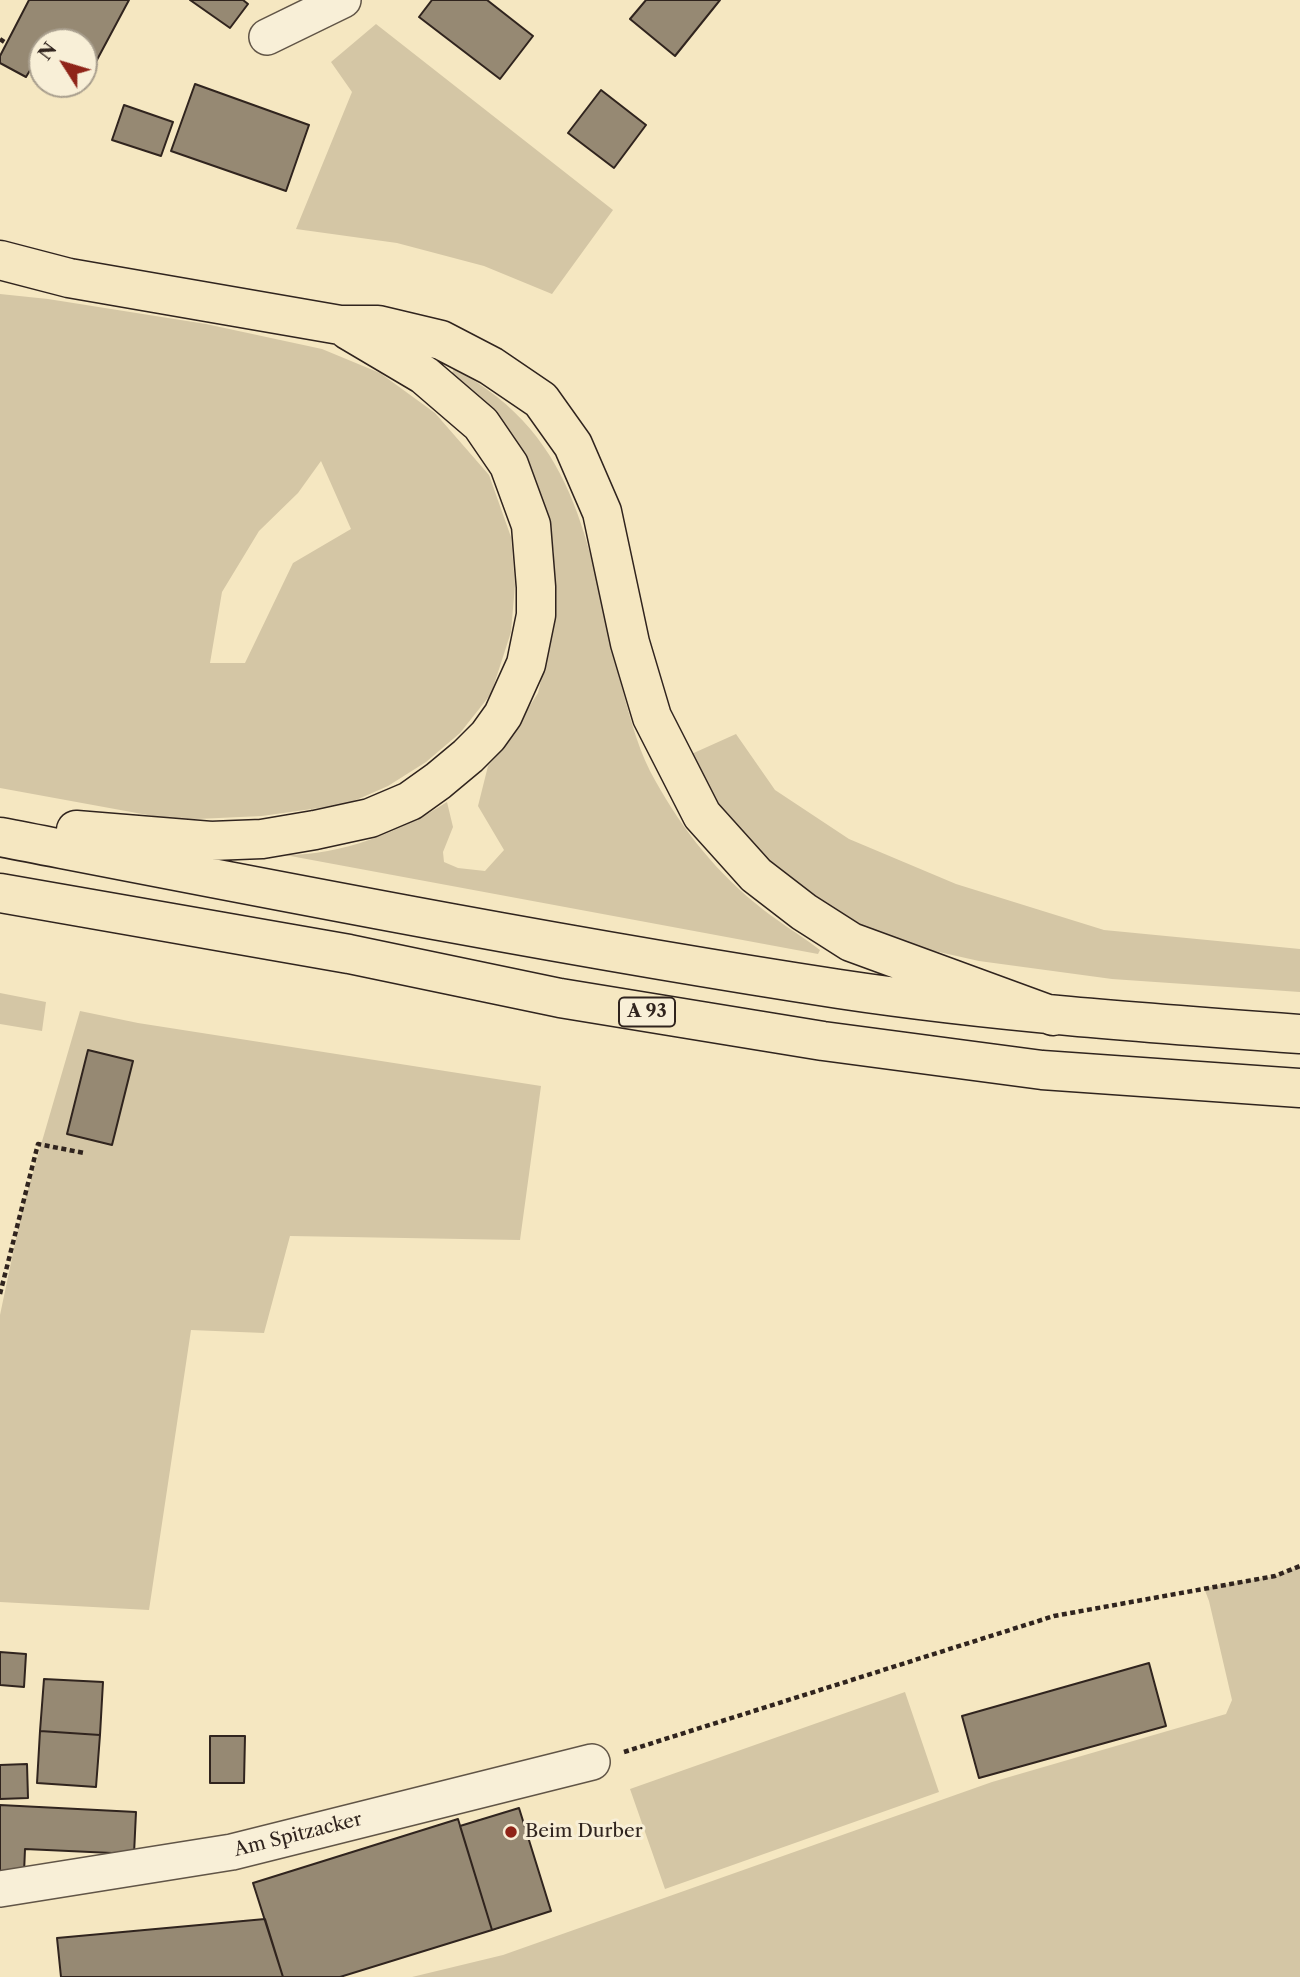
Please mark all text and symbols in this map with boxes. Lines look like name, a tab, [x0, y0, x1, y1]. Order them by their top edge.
north arrow	[28, 28, 98, 98]
text: N	[33, 38, 62, 65]
road number: A 93	[619, 998, 675, 1027]
street label: Am Spitzacker	[232, 1808, 364, 1862]
place label: Beim Durber	[525, 1821, 643, 1843]
marker: Beim Durber	[503, 1824, 519, 1840]

